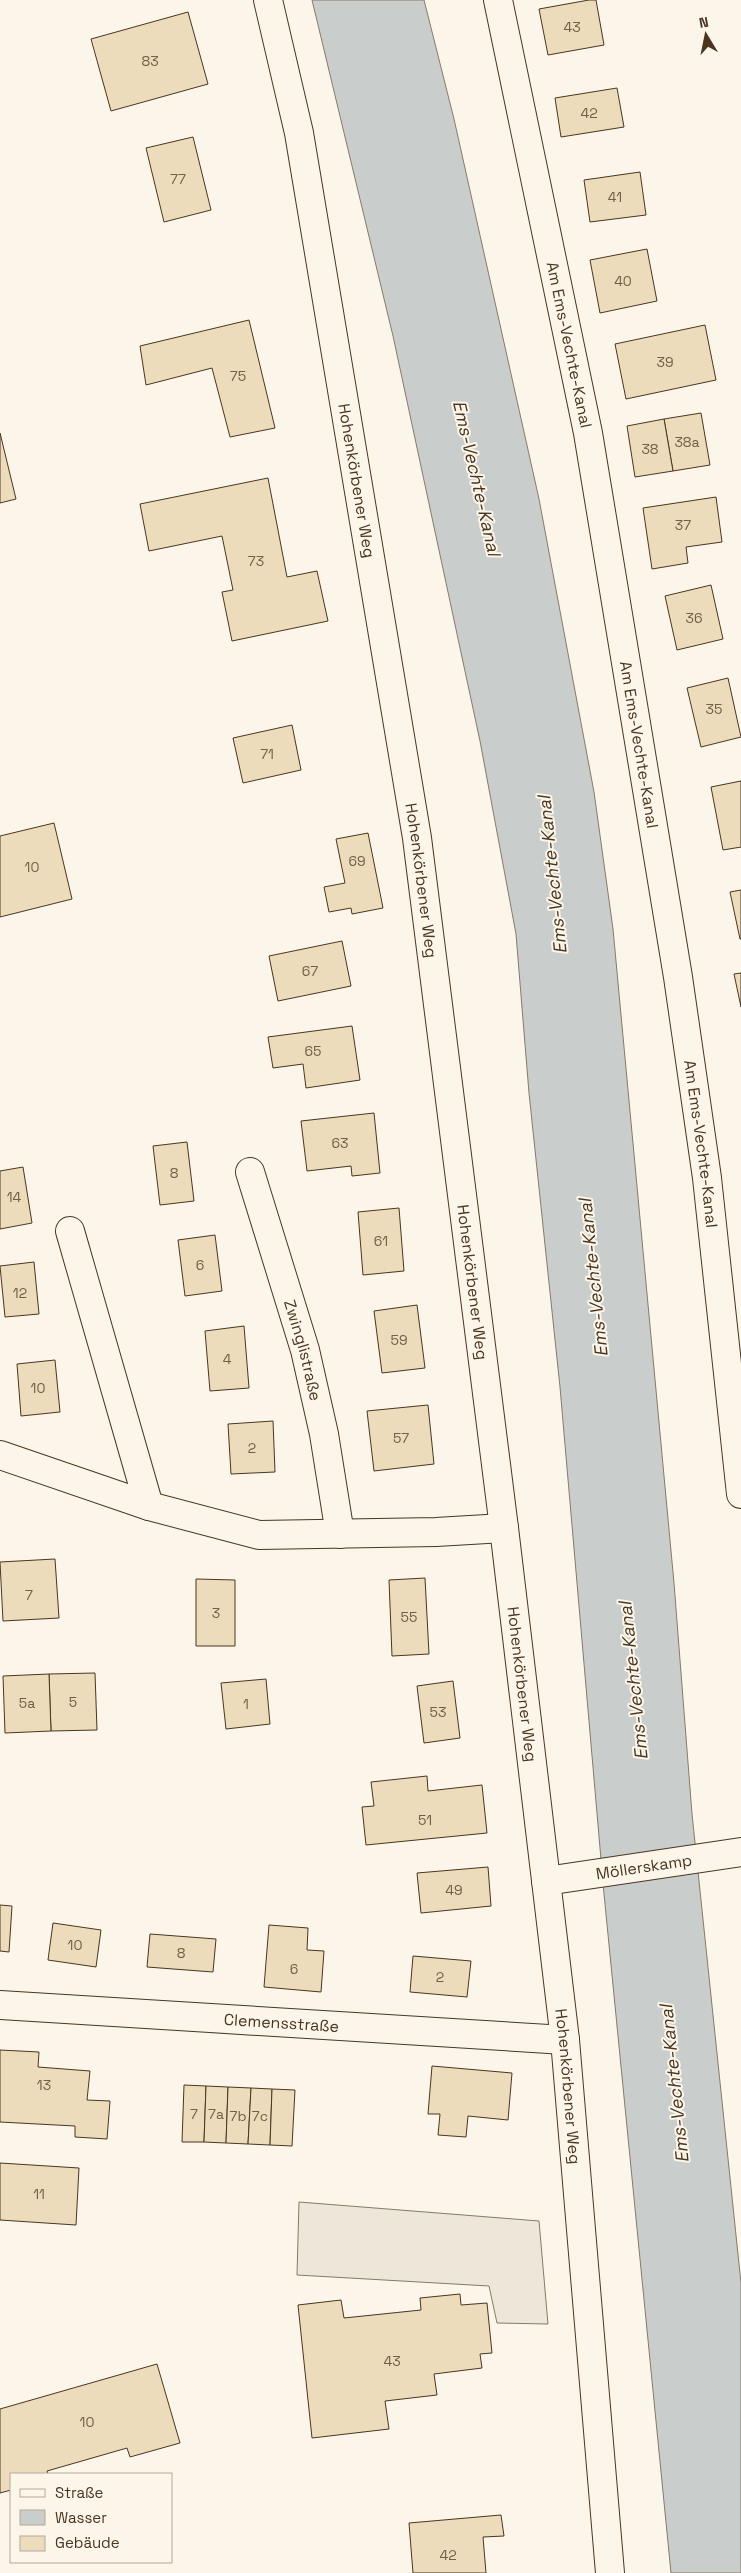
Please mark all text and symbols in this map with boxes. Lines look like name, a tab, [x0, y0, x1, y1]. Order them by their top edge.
north arrow	[681, 10, 731, 60]
text: N	[698, 13, 710, 32]
house number: 43	[563, 18, 581, 36]
house number: 83	[141, 52, 159, 70]
house number: 42	[580, 104, 598, 122]
house number: 77	[170, 170, 186, 188]
house number: 41	[608, 188, 622, 206]
street label: Am Ems-Vechte-Kanal	[542, 260, 597, 430]
house number: 40	[614, 272, 632, 290]
house number: 39	[656, 353, 674, 371]
house number: 75	[230, 367, 246, 385]
water label: Ems-Vechte-Kanal	[448, 398, 507, 561]
street label: Hohenkörbener Weg	[334, 402, 380, 559]
house number: 38a	[674, 433, 700, 451]
house number: 38	[641, 440, 659, 458]
house number: 37	[675, 516, 691, 534]
house number: 73	[248, 552, 264, 570]
house number: 36	[685, 609, 703, 627]
street label: Am Ems-Vechte-Kanal	[615, 659, 664, 830]
house number: 35	[706, 700, 722, 718]
house number: 71	[260, 745, 274, 763]
water label: Ems-Vechte-Kanal	[532, 792, 572, 955]
street label: Hohenkörbener Weg	[401, 801, 443, 959]
house number: 69	[348, 852, 366, 870]
house number: 10	[25, 858, 39, 876]
house number: 67	[302, 962, 318, 980]
house number: 65	[305, 1042, 321, 1060]
street label: Am Ems-Vechte-Kanal	[680, 1058, 723, 1229]
house number: 63	[331, 1134, 349, 1152]
house number: 8	[170, 1164, 179, 1182]
house number: 14	[7, 1188, 22, 1206]
water label: Ems-Vechte-Kanal	[573, 1195, 613, 1358]
street label: Hohenkörbener Weg	[453, 1203, 493, 1361]
house number: 61	[374, 1232, 388, 1250]
house number: 6	[196, 1256, 204, 1274]
house number: 12	[13, 1284, 27, 1302]
street label: Zwinglistraße	[280, 1297, 327, 1403]
house number: 59	[391, 1331, 407, 1349]
house number: 4	[223, 1350, 232, 1368]
house number: 10	[31, 1379, 45, 1397]
house number: 57	[393, 1429, 409, 1447]
house number: 2	[248, 1439, 256, 1457]
house number: 7	[25, 1586, 33, 1604]
water label: Ems-Vechte-Kanal	[613, 1598, 653, 1761]
house number: 3	[212, 1604, 220, 1622]
street label: Hohenkörbener Weg	[503, 1605, 542, 1763]
house number: 55	[401, 1608, 417, 1626]
house number: 5	[69, 1693, 77, 1711]
house number: 5a	[19, 1694, 35, 1712]
house number: 1	[243, 1695, 249, 1713]
house number: 53	[430, 1703, 446, 1721]
house number: 51	[418, 1811, 432, 1829]
street label: Möllerskamp	[594, 1849, 693, 1884]
house number: 49	[445, 1881, 463, 1899]
house number: 10	[68, 1936, 82, 1954]
house number: 8	[177, 1944, 186, 1962]
house number: 6	[290, 1960, 298, 1978]
house number: 2	[436, 1968, 444, 1986]
water label: Ems-Vechte-Kanal	[654, 2001, 694, 2164]
street label: Hohenkörbener Weg	[551, 2007, 586, 2165]
street label: Clemensstraße	[223, 2008, 340, 2036]
house number: 13	[37, 2076, 51, 2094]
house number: 7	[190, 2105, 198, 2123]
house number: 7a	[208, 2105, 224, 2123]
house number: 7b	[230, 2107, 246, 2125]
house number: 7c	[252, 2107, 268, 2125]
house number: 11	[33, 2185, 45, 2203]
house number: 43	[383, 2352, 401, 2370]
house number: 10	[80, 2413, 94, 2431]
legend	[10, 2473, 172, 2563]
text: Straße	[55, 2483, 104, 2502]
text: Wasser	[55, 2508, 107, 2527]
text: Gebäude	[55, 2533, 120, 2552]
house number: 42	[439, 2546, 457, 2564]

